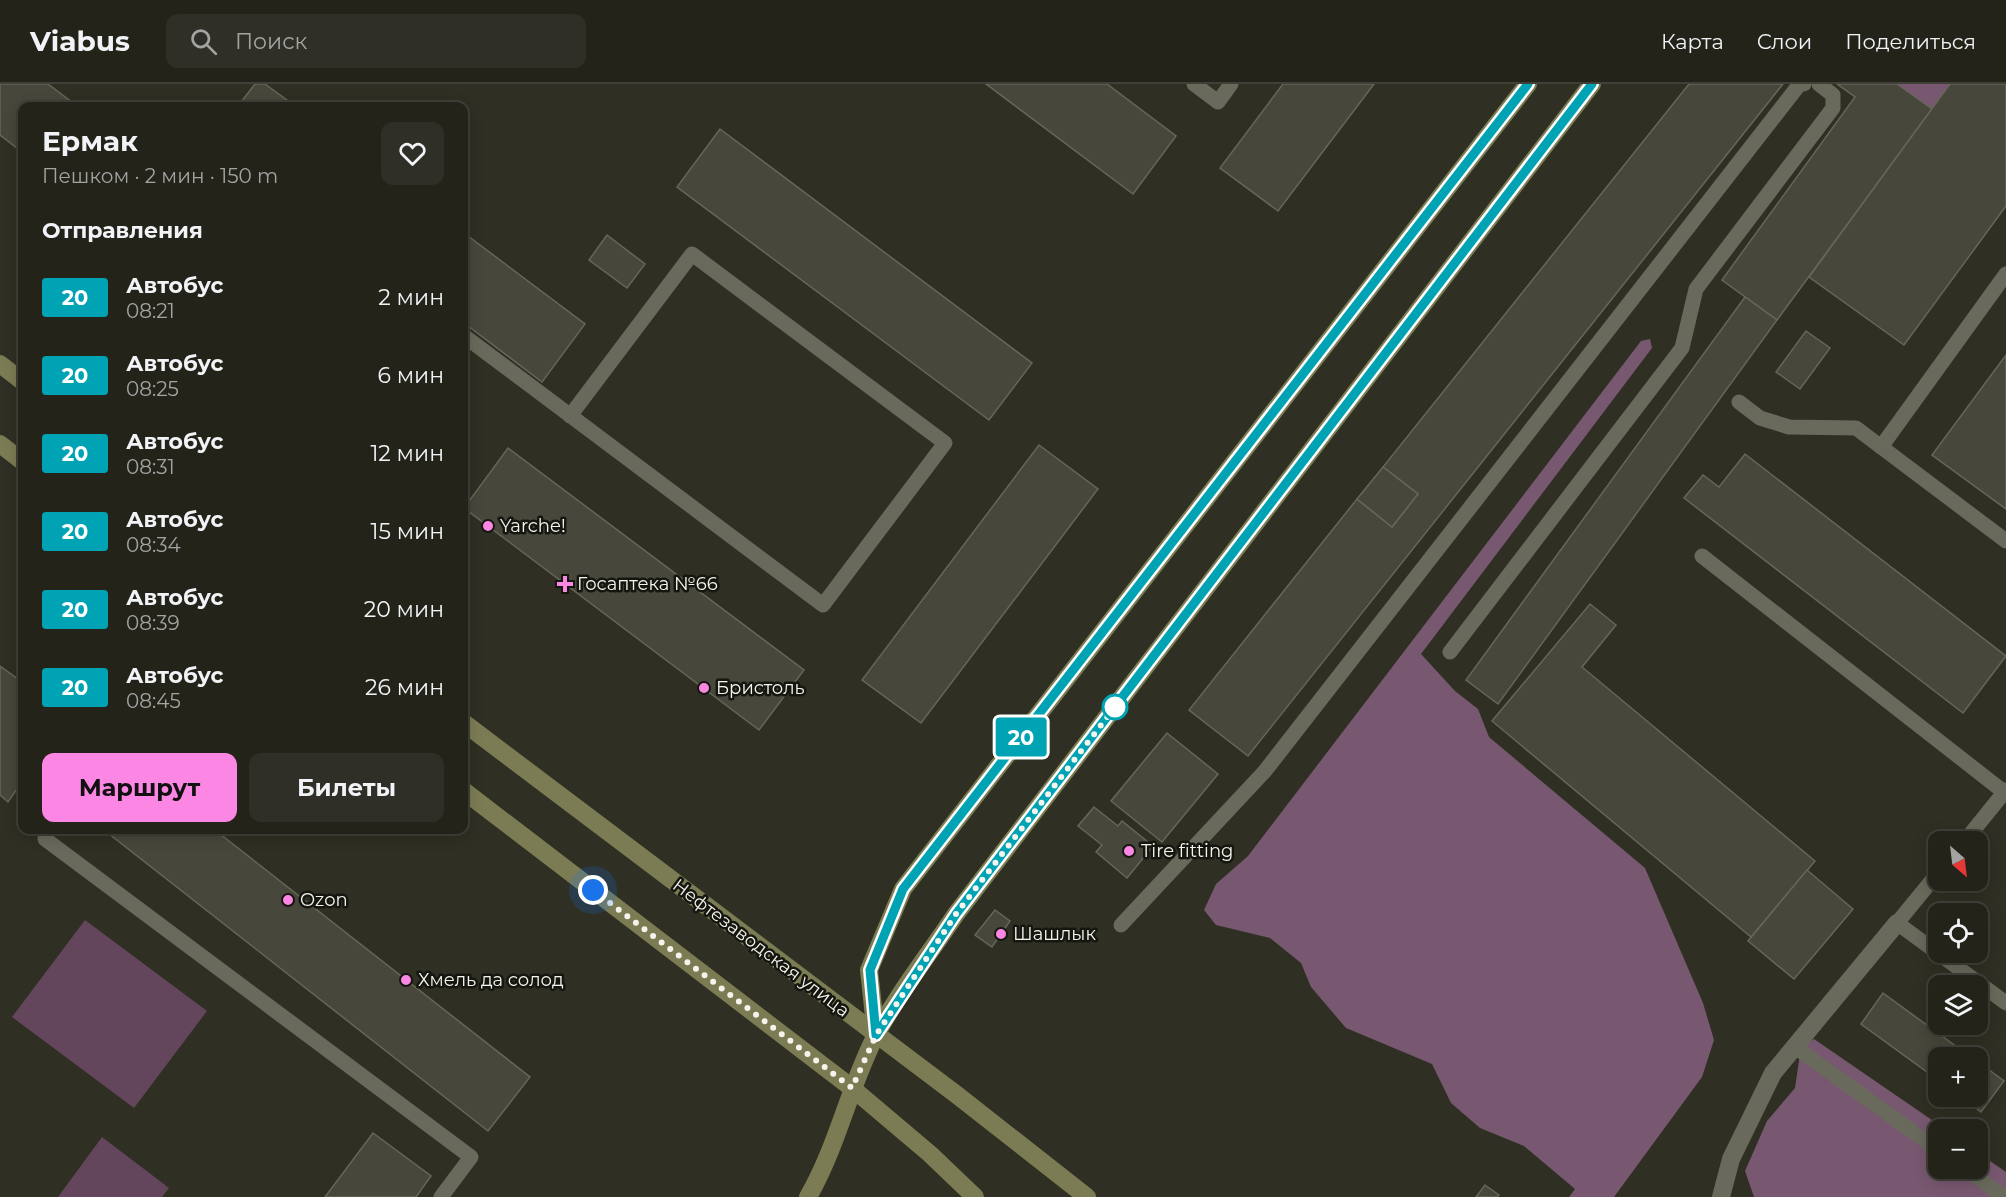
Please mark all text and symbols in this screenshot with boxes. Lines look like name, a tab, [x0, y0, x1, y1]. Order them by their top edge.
search box	[166, 14, 586, 68]
text: Viabus	[30, 24, 130, 58]
icon: search	[187, 25, 220, 58]
text: Поиск	[235, 28, 307, 55]
text: Карта	[1661, 29, 1724, 54]
text: Слои	[1757, 29, 1812, 54]
text: Поделиться	[1845, 29, 1976, 54]
button: heart	[381, 122, 444, 185]
text: Ермак	[42, 124, 138, 158]
text: Пешком · 2 мин · 150 m	[42, 164, 278, 188]
text: Отправления	[42, 217, 203, 244]
text: Автобус	[126, 272, 224, 299]
text: 2 мин	[378, 284, 444, 311]
text: 20	[62, 285, 88, 310]
text: 08:21	[126, 299, 175, 323]
text: Автобус	[126, 350, 224, 377]
text: 6 мин	[377, 362, 444, 389]
text: 20	[62, 363, 88, 388]
text: 08:25	[126, 377, 179, 401]
text: Автобус	[126, 428, 224, 455]
text: 12 мин	[370, 440, 444, 467]
text: 20	[62, 441, 88, 466]
text: 08:31	[126, 455, 175, 479]
text: Автобус	[126, 506, 224, 533]
place label: Yarche!	[500, 515, 566, 537]
text: 15 мин	[370, 518, 444, 545]
text: 20	[62, 519, 88, 544]
marker: Yarche!	[481, 519, 495, 533]
text: 08:34	[126, 533, 181, 557]
place label: Госаптека №66	[577, 573, 718, 595]
marker: Госаптека №66	[558, 577, 572, 591]
text: Автобус	[126, 584, 224, 611]
text: 20 мин	[364, 596, 444, 623]
text: 20	[62, 597, 88, 622]
text: 08:39	[126, 611, 180, 635]
text: Автобус	[126, 662, 224, 689]
text: 26 мин	[365, 674, 444, 701]
text: 20	[62, 675, 88, 700]
place label: Бристоль	[716, 677, 805, 699]
marker: Бристоль	[697, 681, 711, 695]
text: 08:45	[126, 689, 181, 713]
unlabelled marker	[1102, 694, 1128, 720]
line badge: 20	[994, 718, 1048, 756]
text: 20	[1008, 725, 1034, 750]
button: Маршрут	[42, 753, 237, 822]
button: Билеты	[249, 753, 444, 822]
north arrow	[1928, 831, 1988, 891]
map controls	[1928, 831, 1988, 1179]
place label: Tire fitting	[1141, 840, 1233, 862]
marker: Tire fitting	[1122, 844, 1136, 858]
street label: Нефтезаводская улица	[668, 874, 854, 1022]
your location	[578, 875, 608, 905]
place label: Ozon	[300, 889, 348, 911]
marker: Ozon	[281, 893, 295, 907]
button: locate	[1928, 903, 1988, 963]
place label: Шашлык	[1013, 923, 1096, 945]
marker: Шашлык	[994, 927, 1008, 941]
place label: Хмель да солод	[418, 969, 564, 991]
marker: Хмель да солод	[399, 973, 413, 987]
button: layers	[1928, 975, 1988, 1035]
button: +	[1928, 1047, 1988, 1107]
button: −	[1928, 1119, 1988, 1179]

